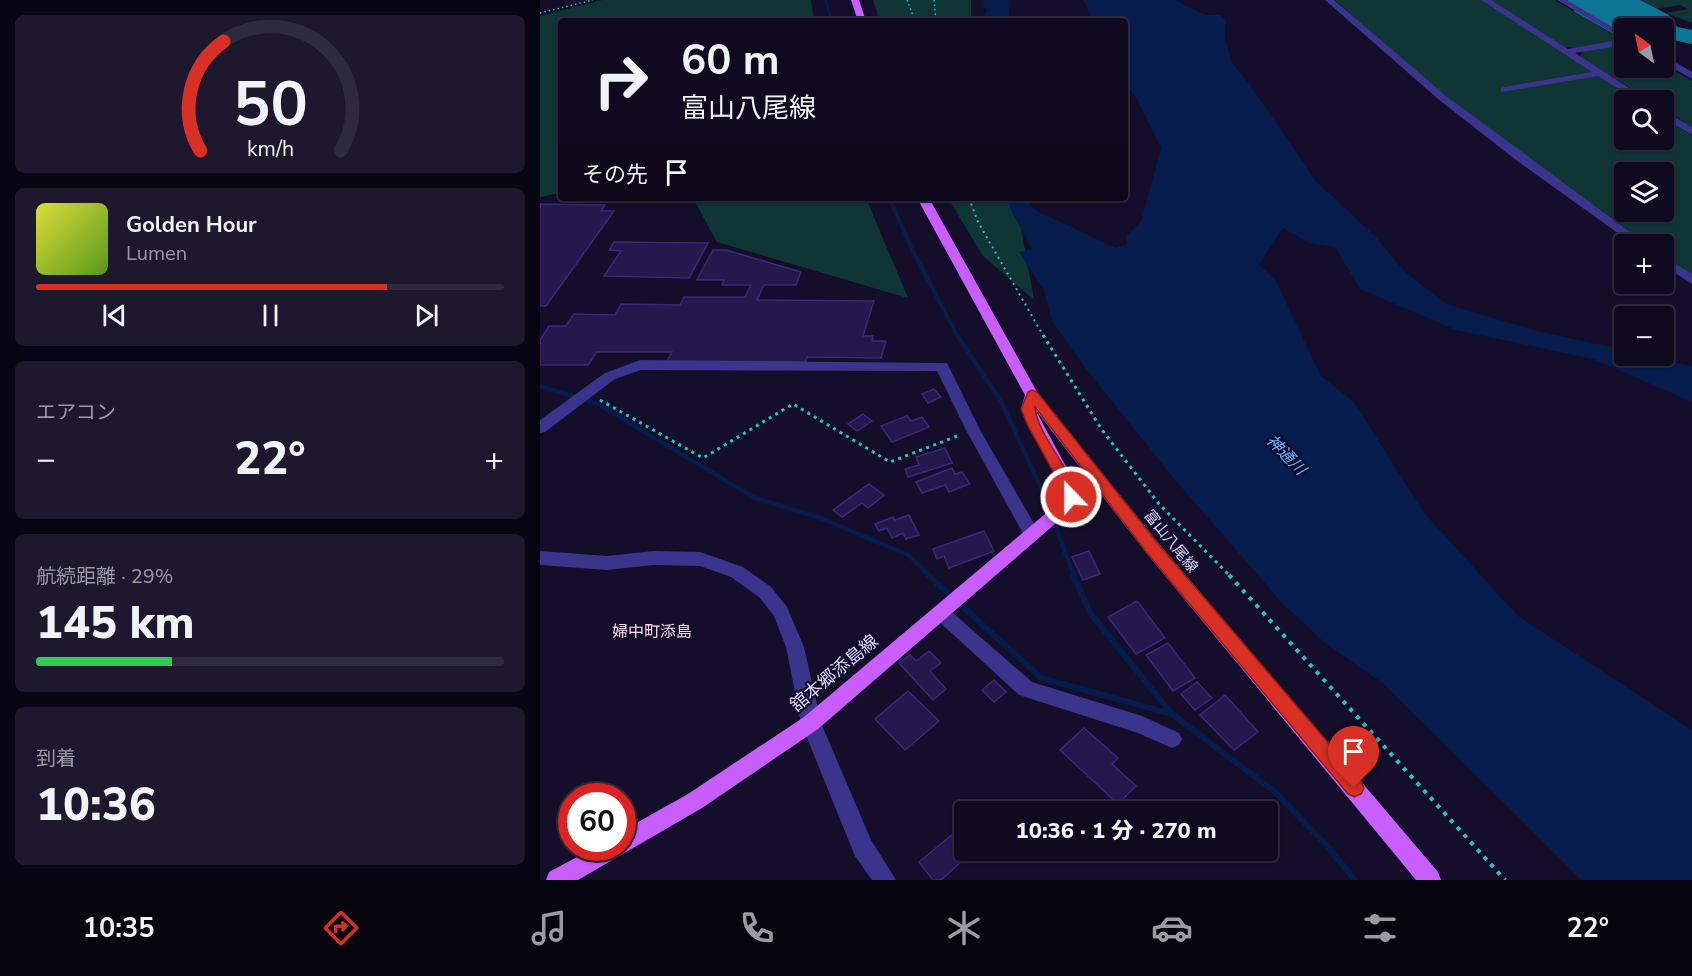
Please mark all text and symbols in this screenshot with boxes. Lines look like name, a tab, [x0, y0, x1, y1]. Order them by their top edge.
north arrow	[1614, 18, 1674, 78]
map controls	[1614, 18, 1674, 366]
text: 60 m	[681, 32, 780, 89]
icon: right	[582, 42, 660, 120]
text: 50	[233, 62, 307, 147]
text: 富山八尾線	[681, 90, 816, 127]
button: search	[1614, 90, 1674, 150]
text: km/h	[246, 134, 294, 164]
icon: arrive	[660, 156, 693, 189]
text: その先	[582, 160, 648, 190]
button: layers	[1614, 162, 1674, 222]
text: Golden Hour	[126, 210, 257, 240]
button: +	[1614, 234, 1674, 294]
text: Lumen	[126, 240, 187, 267]
icon: previous	[98, 299, 131, 332]
icon: pause	[254, 299, 287, 332]
icon: next	[410, 299, 443, 332]
button: −	[1614, 306, 1674, 366]
text: エアコン	[36, 399, 116, 426]
text: 22°	[234, 429, 306, 490]
water label: 神通川	[1261, 430, 1312, 481]
text: −	[36, 437, 56, 482]
text: +	[484, 437, 504, 482]
position arrow	[1039, 465, 1103, 529]
street label: 富山八尾線	[1140, 506, 1202, 576]
text: 航続距離 · 29%	[36, 563, 173, 590]
text: 145 km	[36, 593, 195, 654]
district label: 婦中町添島	[612, 621, 692, 643]
street label: 舘本郷添島線	[785, 629, 883, 717]
pin	[1328, 726, 1379, 788]
icon: arrive	[1337, 735, 1370, 768]
text: 到着	[36, 745, 76, 772]
text: 10:36	[36, 775, 156, 836]
speed limit sign: 60	[558, 783, 636, 861]
text: 10:36 · 1 分 · 270 m	[1015, 816, 1217, 846]
icon: directions	[320, 907, 362, 949]
icon: music	[528, 907, 570, 949]
icon: phone	[736, 907, 778, 949]
icon: climate	[943, 907, 985, 949]
icon: car	[1151, 907, 1193, 949]
icon: filters	[1359, 907, 1401, 949]
text: 10:35	[83, 910, 154, 947]
text: 22°	[1566, 910, 1609, 947]

